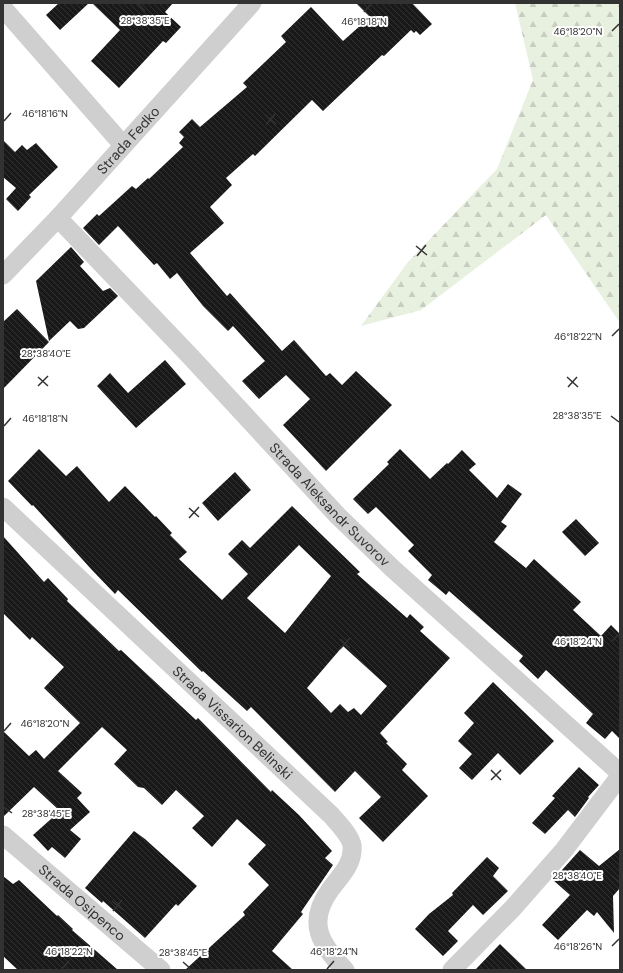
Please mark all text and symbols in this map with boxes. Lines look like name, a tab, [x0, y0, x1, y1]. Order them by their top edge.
text: 28°38'35"E	[120, 14, 170, 27]
text: 46°18'18"N	[341, 15, 387, 28]
text: 46°18'20"N	[554, 25, 603, 38]
street label: Strada Fedko	[93, 102, 163, 178]
text: 46°18'16"N	[22, 107, 68, 120]
text: 46°18'22"N	[554, 330, 602, 343]
text: 28°38'40"E	[21, 347, 71, 360]
text: 28°38'35"E	[552, 409, 602, 422]
text: 46°18'18"N	[22, 412, 68, 425]
street label: Strada Aleksandr Suvorov	[266, 439, 394, 571]
text: 46°18'24"N	[554, 635, 602, 648]
street label: Strada Vissarion Belinski	[169, 662, 296, 783]
text: 46°18'20"N	[21, 717, 70, 730]
text: 28°38'45"E	[22, 807, 71, 820]
street label: Strada Osipenco	[35, 860, 129, 945]
text: 28°38'40"E	[552, 869, 602, 882]
text: 46°18'26"N	[554, 940, 602, 953]
text: 46°18'22"N	[45, 945, 93, 958]
text: 46°18'24"N	[310, 945, 358, 958]
text: 28°38'45"E	[159, 946, 208, 959]

